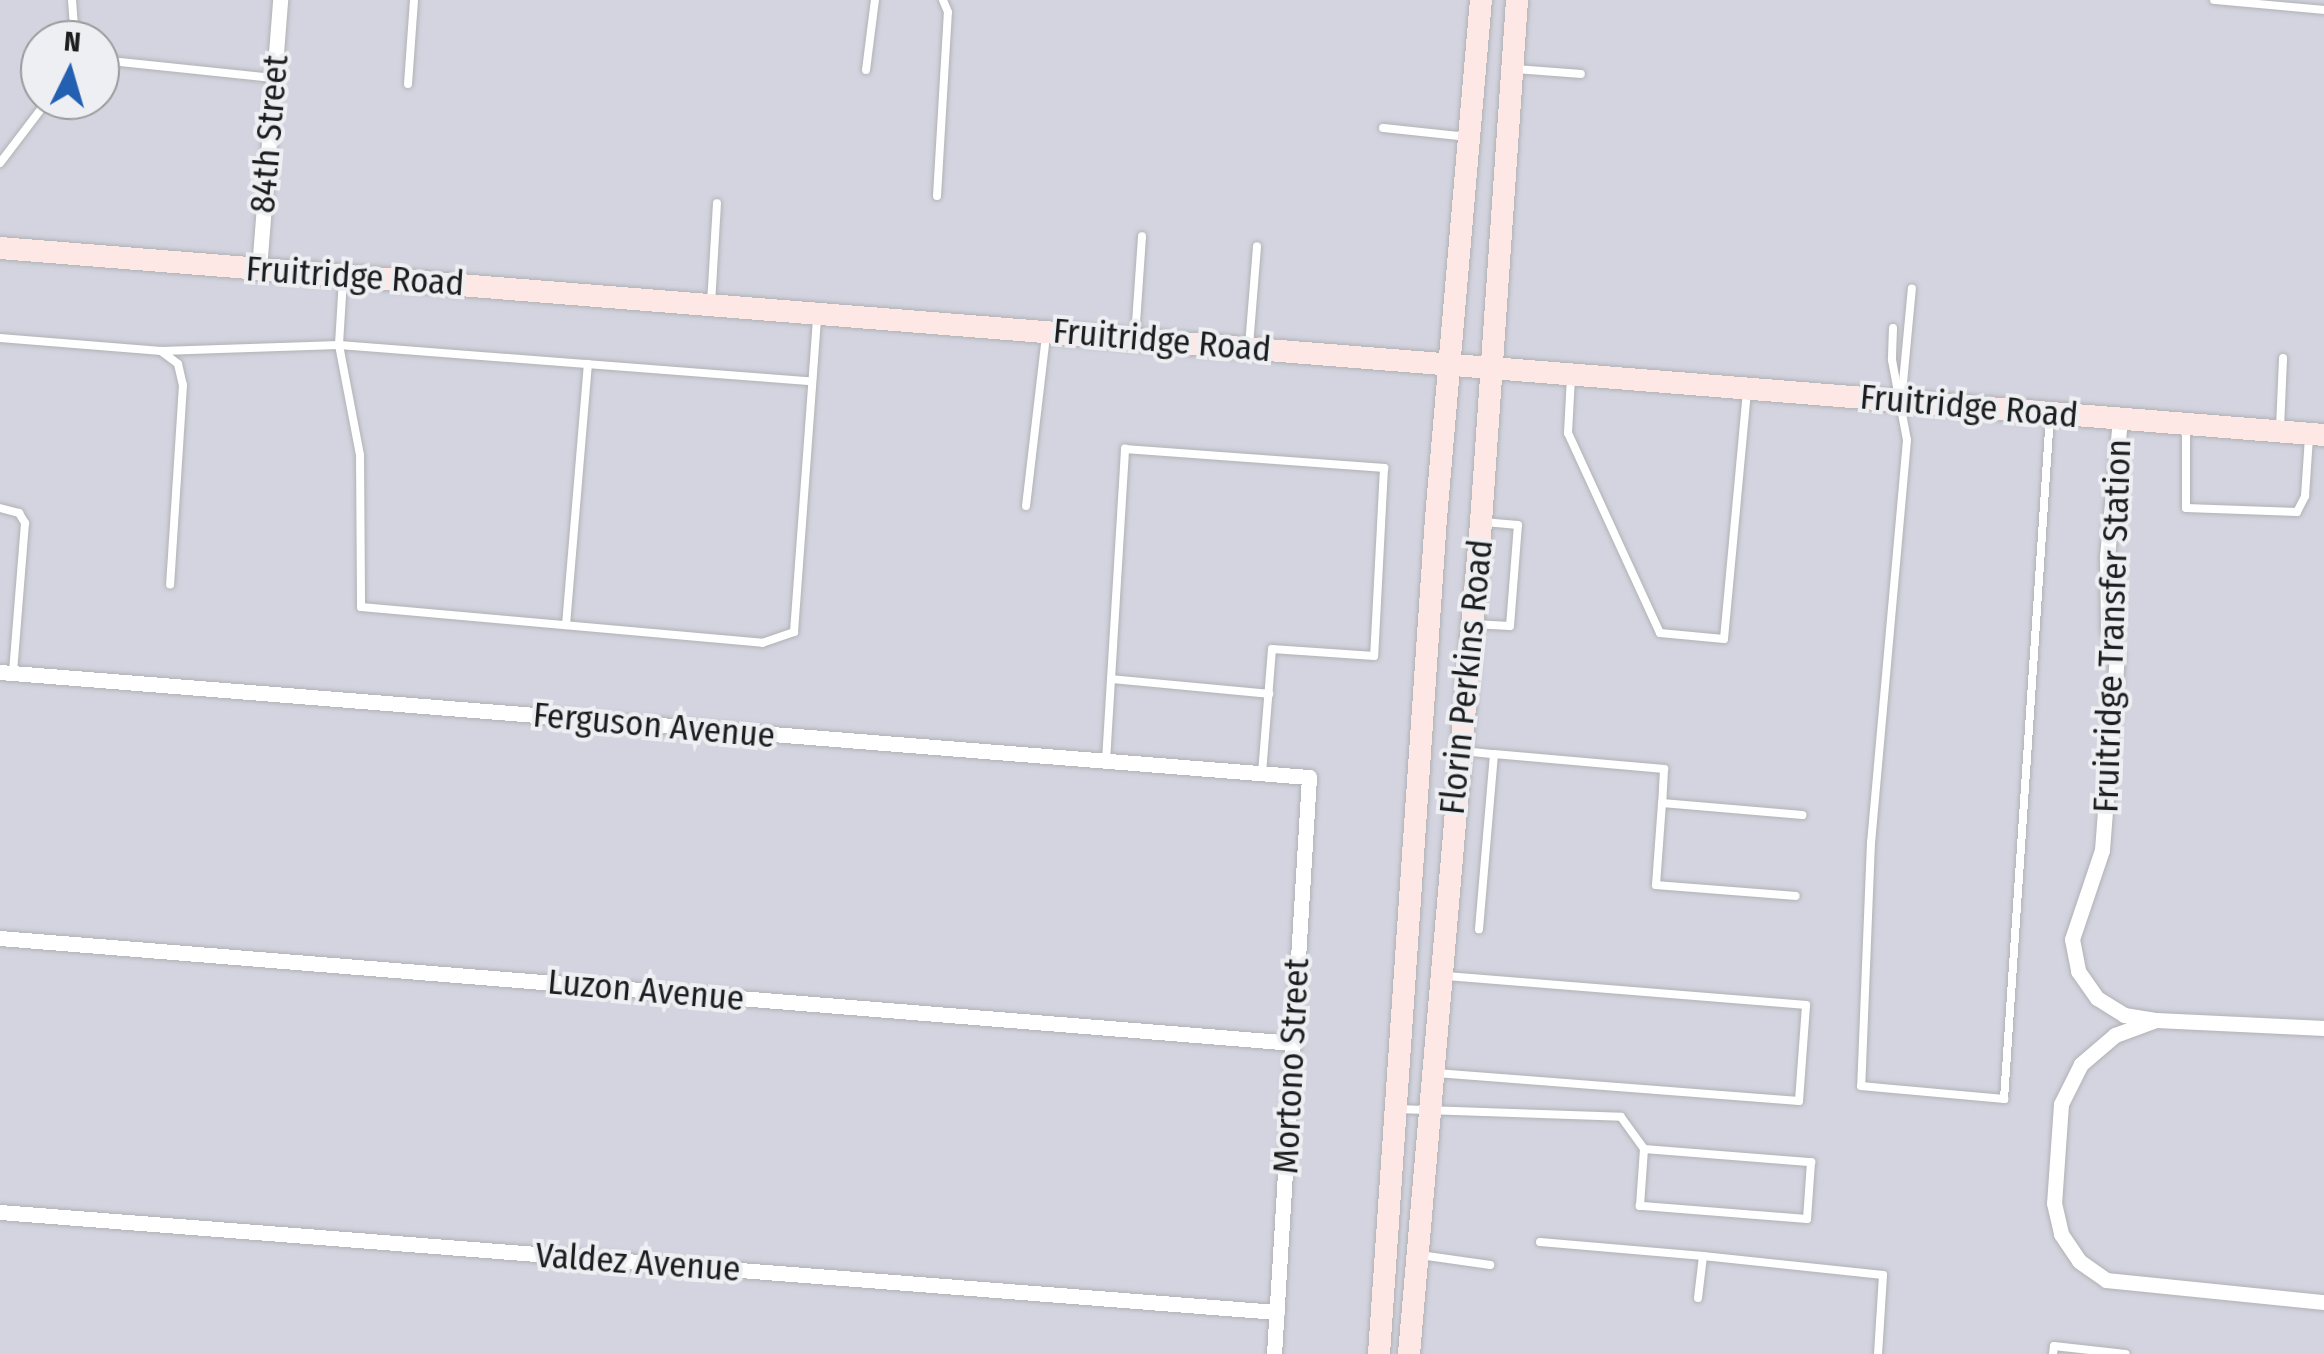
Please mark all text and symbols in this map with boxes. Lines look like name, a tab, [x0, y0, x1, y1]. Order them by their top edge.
north arrow	[20, 20, 120, 120]
text: N	[63, 24, 82, 59]
street label: 84th Street	[241, 53, 297, 215]
street label: Fruitridge Road	[244, 247, 466, 305]
street label: Fruitridge Road	[1051, 310, 1273, 370]
street label: Fruitridge Road	[1858, 376, 2080, 436]
street label: Fruitridge Transfer Station	[2084, 438, 2140, 814]
street label: Florin Perkins Road	[1431, 537, 1501, 817]
street label: Ferguson Avenue	[531, 694, 777, 756]
street label: Mortono Street	[1264, 957, 1318, 1175]
street label: Luzon Avenue	[546, 960, 746, 1020]
street label: Valdez Avenue	[534, 1234, 742, 1290]

